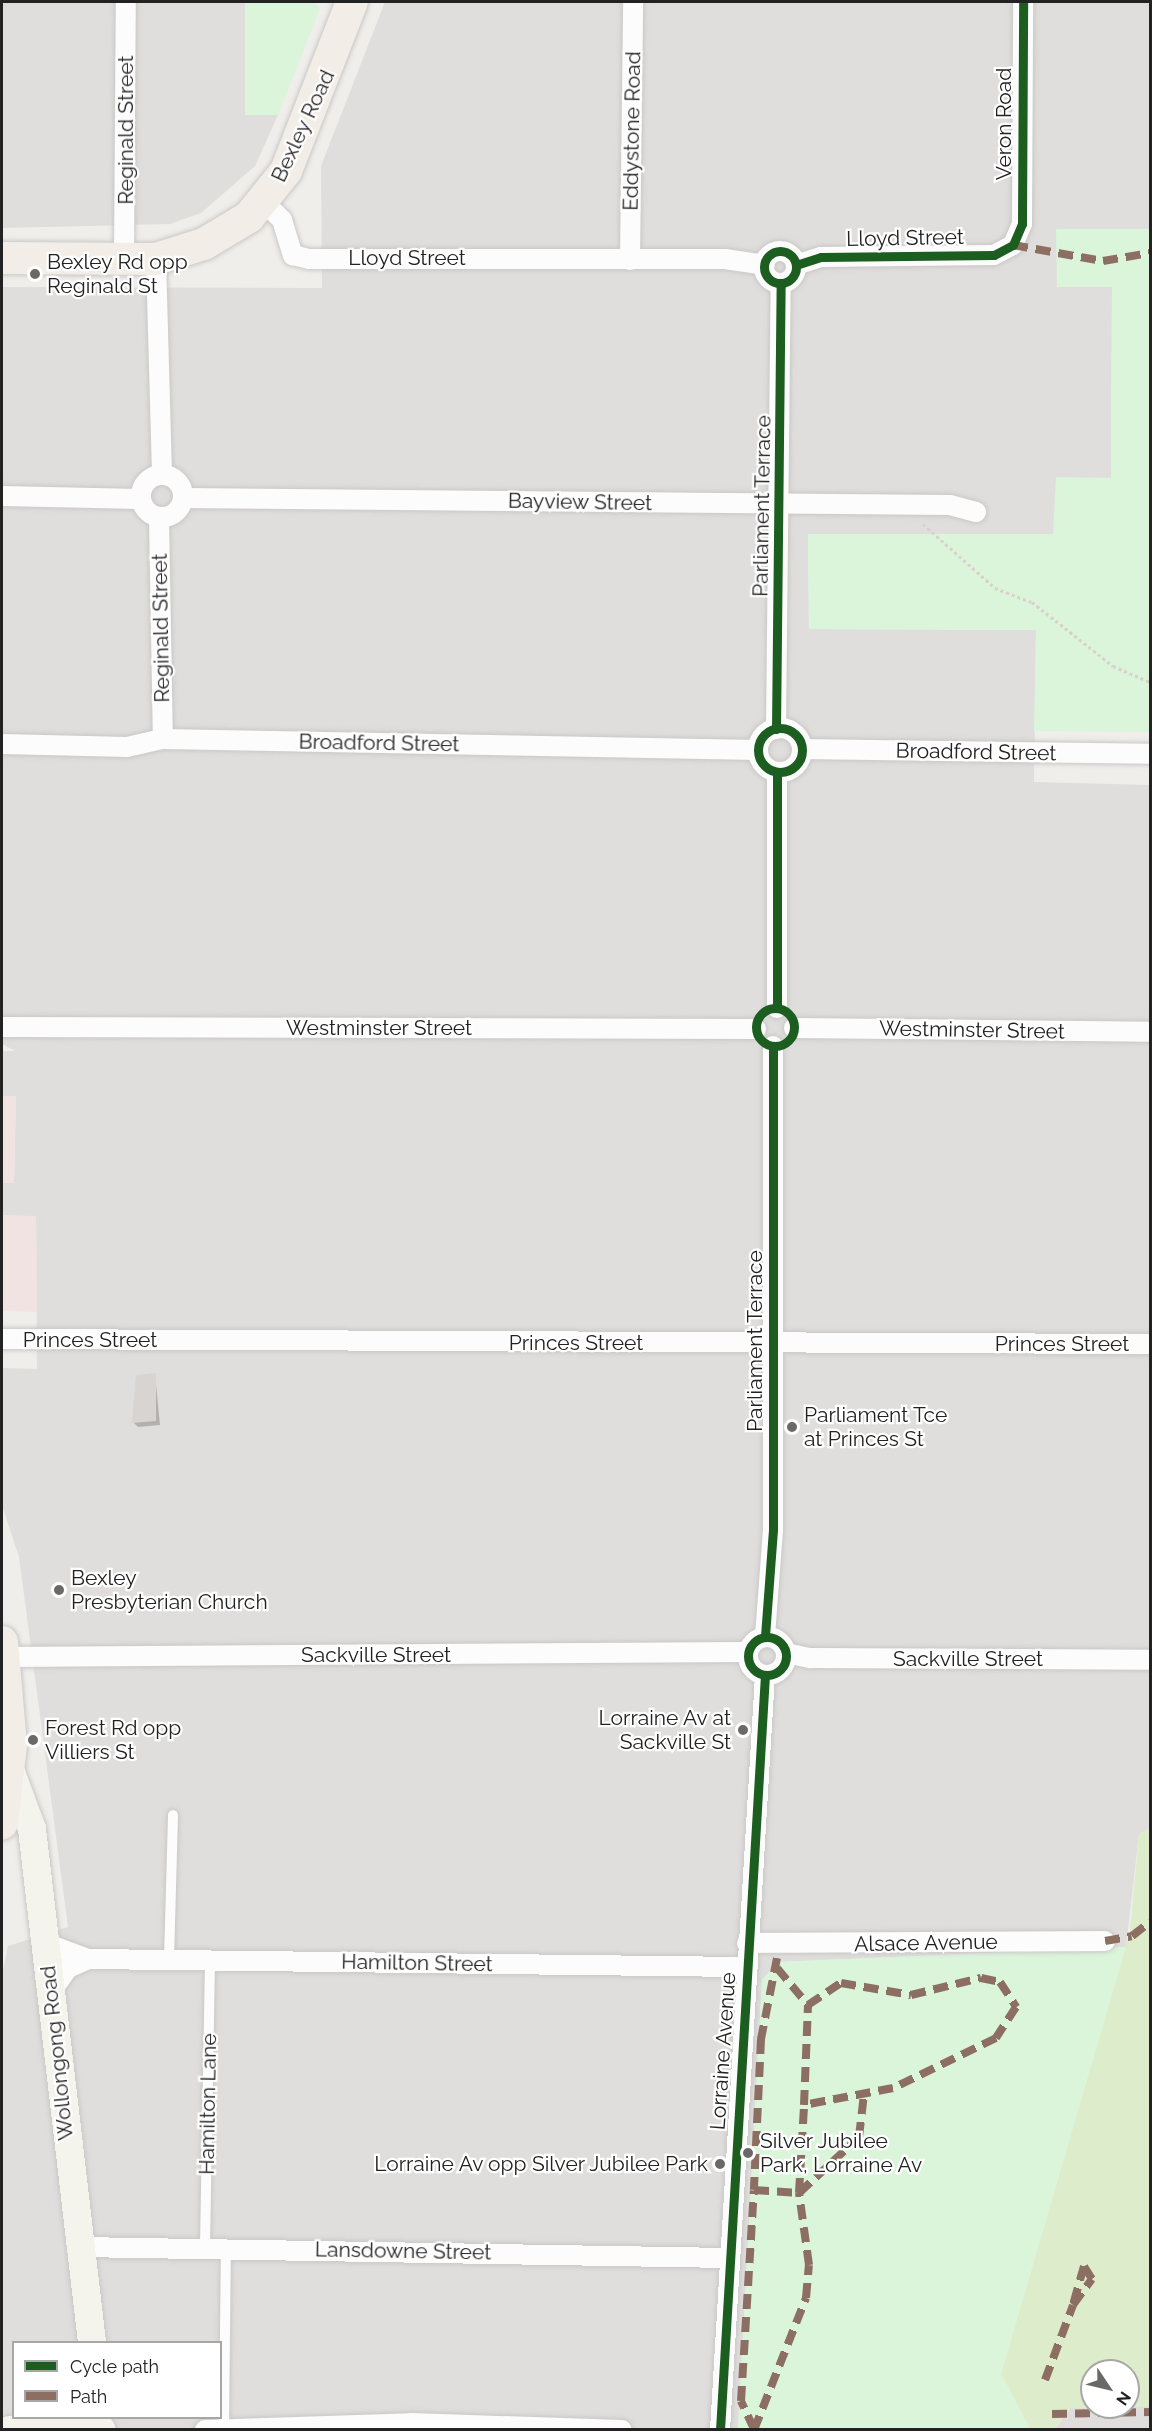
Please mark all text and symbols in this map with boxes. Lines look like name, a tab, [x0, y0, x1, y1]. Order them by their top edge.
street label: Eddystone Road	[618, 51, 646, 211]
street label: Reginald Street	[113, 55, 139, 205]
street label: Bexley Road	[266, 66, 340, 186]
street label: Veron Road	[991, 68, 1017, 180]
street label: Lloyd Street	[846, 224, 964, 252]
street label: Lloyd Street	[348, 245, 466, 271]
place label: Bexley Rd opp Reginald St	[47, 249, 188, 299]
marker: Bexley Rd opp Reginald St	[28, 267, 42, 281]
street label: Parliament Terrace	[748, 415, 776, 597]
street label: Bayview Street	[507, 488, 653, 516]
street label: Reginald Street	[147, 553, 175, 703]
street label: Broadford Street	[298, 729, 460, 757]
street label: Broadford Street	[895, 738, 1057, 766]
street label: Westminster Street	[286, 1015, 472, 1041]
street label: Westminster Street	[879, 1016, 1065, 1044]
street label: Parliament Terrace	[742, 1250, 768, 1432]
street label: Princes Street	[23, 1327, 157, 1353]
street label: Princes Street	[509, 1330, 643, 1356]
street label: Princes Street	[995, 1331, 1129, 1357]
place label: Parliament Tce at Princes St	[804, 1402, 948, 1452]
marker: Parliament Tce at Princes St	[785, 1420, 799, 1434]
place label: Bexley Presbyterian Church	[71, 1565, 268, 1615]
marker: Bexley Presbyterian Church	[52, 1583, 66, 1597]
street label: Sackville Street	[301, 1642, 451, 1668]
street label: Sackville Street	[893, 1646, 1043, 1672]
place label: Lorraine Av at Sackville St	[597, 1705, 731, 1755]
place label: Forest Rd opp Villiers St	[45, 1715, 181, 1765]
marker: Lorraine Av at Sackville St	[736, 1723, 750, 1737]
marker: Forest Rd opp Villiers St	[26, 1733, 40, 1747]
street label: Alsace Avenue	[854, 1929, 998, 1957]
street label: Hamilton Street	[341, 1949, 493, 1977]
street label: Wollongong Road	[35, 1964, 79, 2142]
street label: Lorraine Avenue	[705, 1971, 741, 2131]
street label: Hamilton Lane	[194, 2033, 222, 2175]
place label: Silver Jubilee Park, Lorraine Av	[760, 2128, 923, 2178]
marker: Silver Jubilee Park, Lorraine Av	[741, 2146, 755, 2160]
place label: Lorraine Av opp Silver Jubilee Park	[372, 2151, 708, 2177]
marker: Lorraine Av opp Silver Jubilee Park	[713, 2157, 727, 2171]
street label: Lansdowne Street	[315, 2237, 491, 2265]
legend	[12, 2341, 222, 2419]
text: Cycle path	[70, 2356, 159, 2377]
north arrow	[1080, 2359, 1140, 2419]
text: Path	[70, 2386, 107, 2407]
text: N	[1112, 2388, 1135, 2409]

